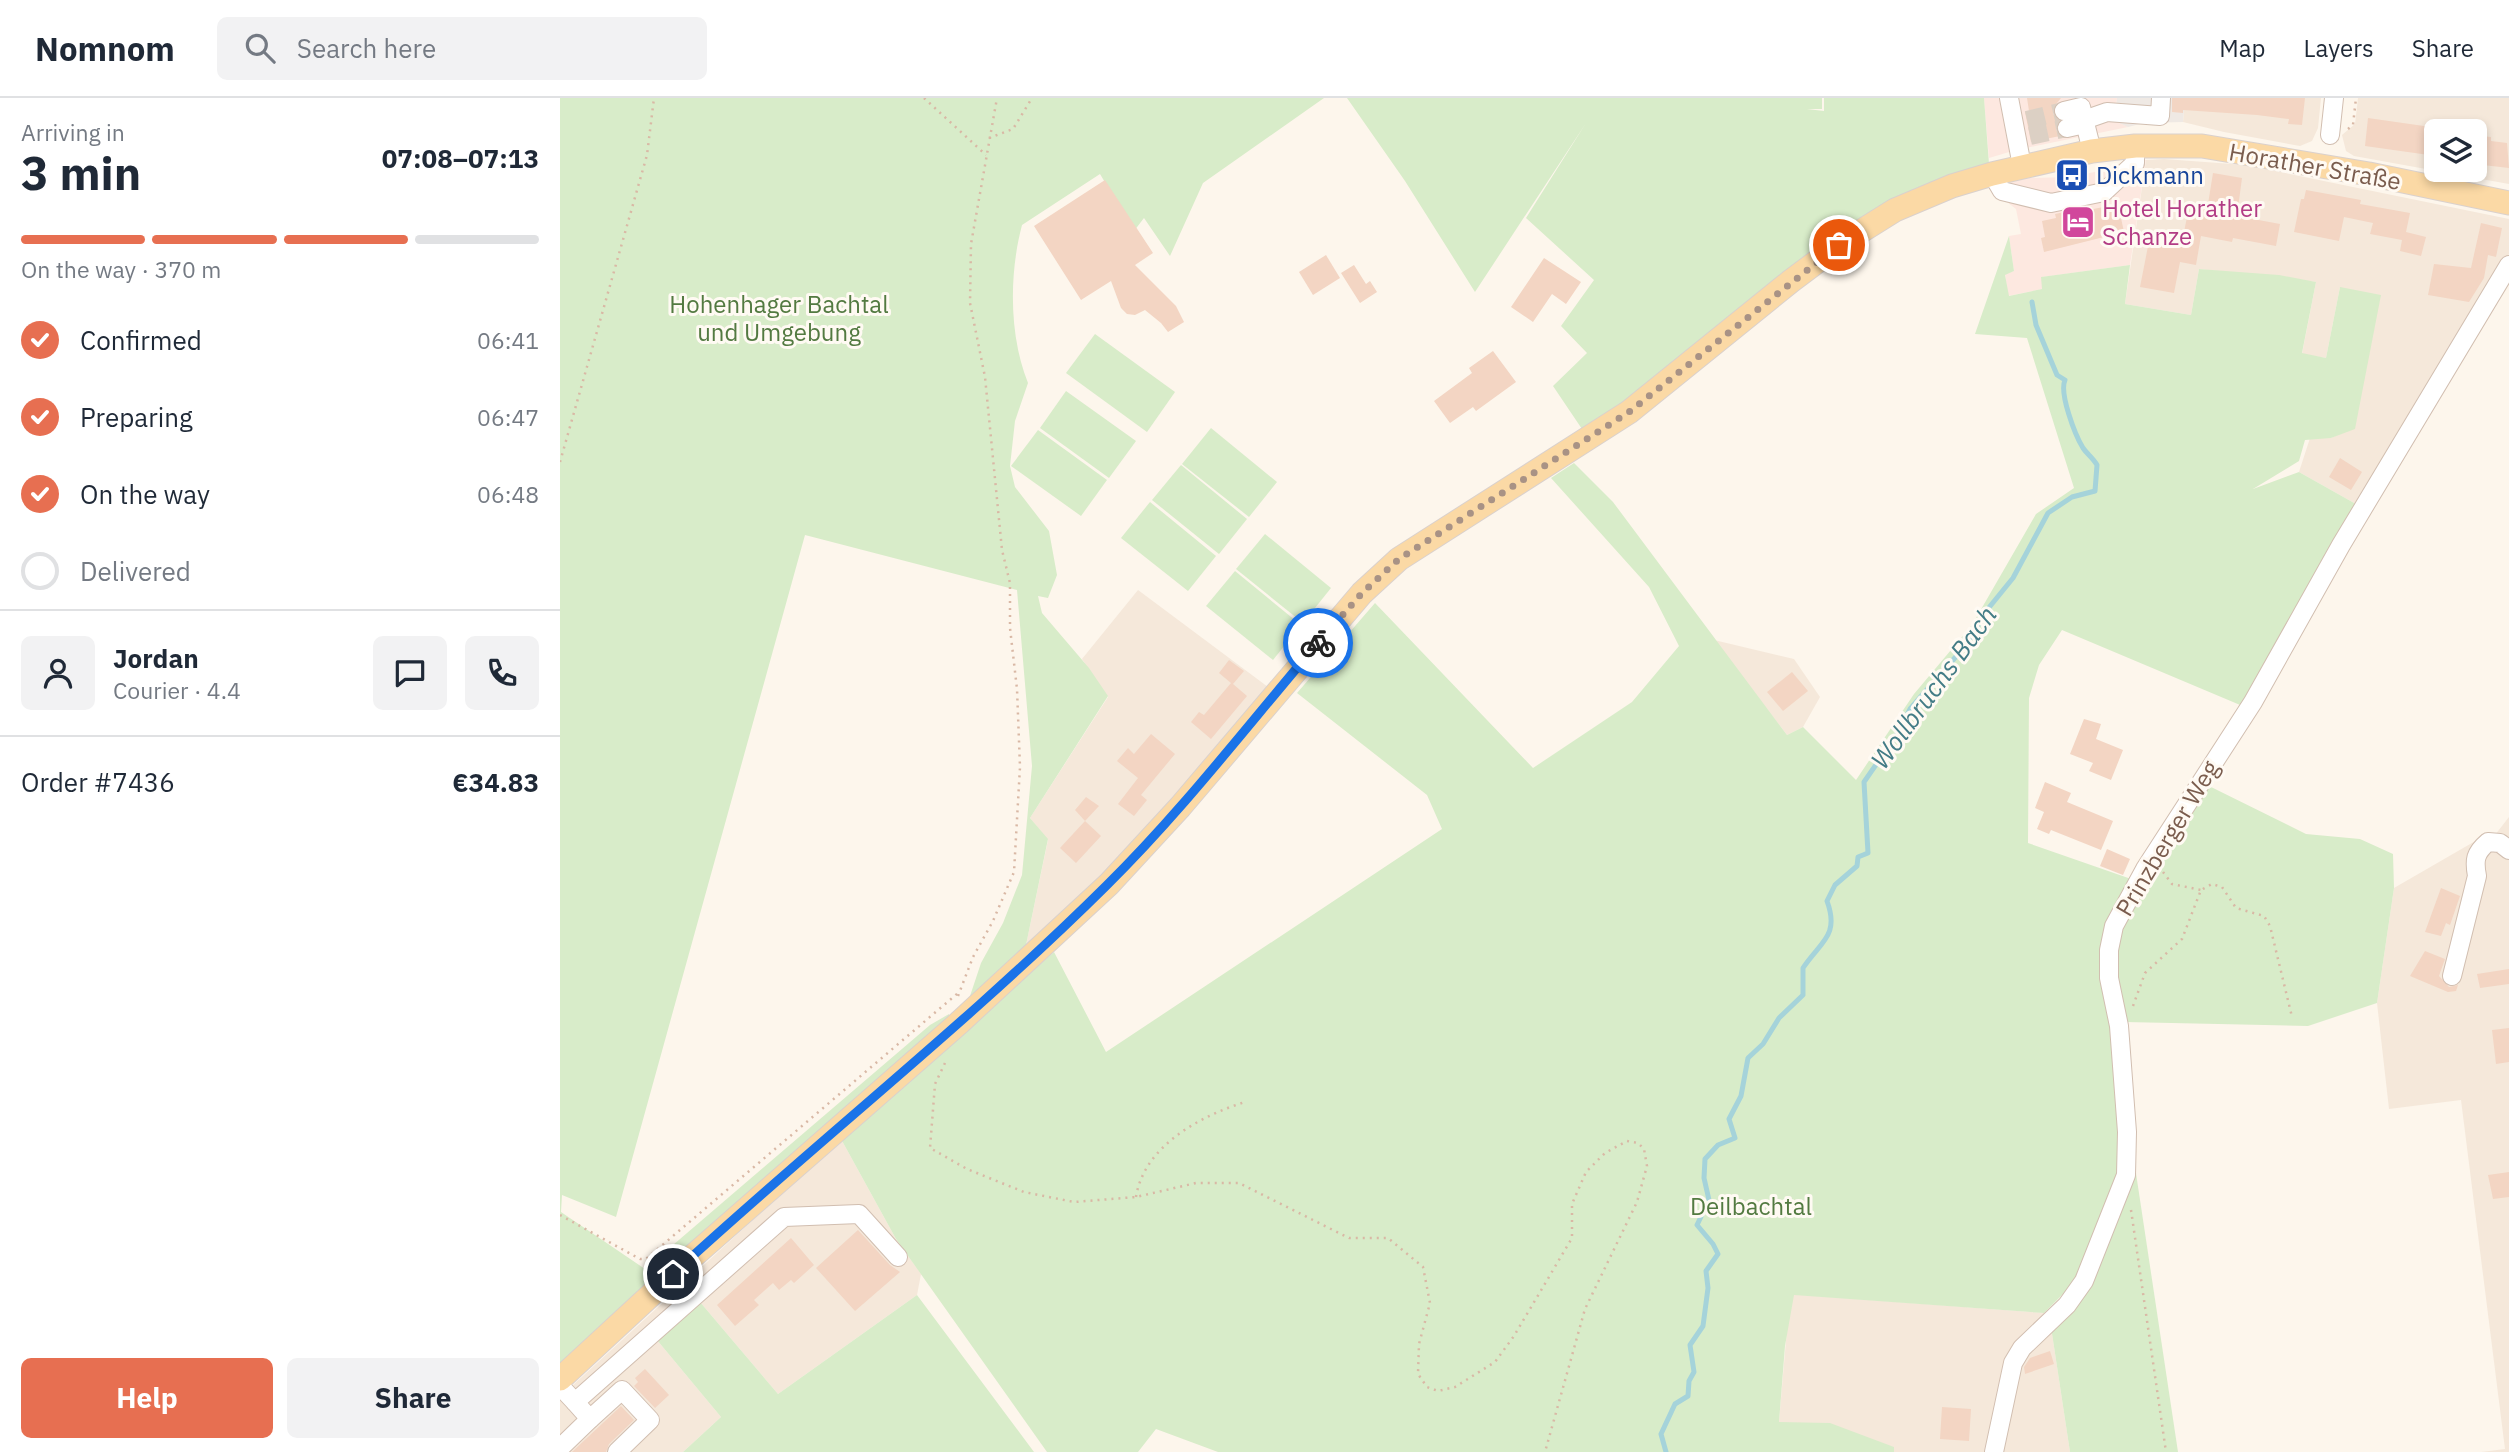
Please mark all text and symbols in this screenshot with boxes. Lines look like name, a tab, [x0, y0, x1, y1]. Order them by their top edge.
search box	[217, 17, 707, 80]
text: Nomnom	[35, 27, 175, 70]
icon: search	[241, 29, 279, 67]
text: Search here	[297, 31, 436, 65]
text: Map	[2219, 32, 2266, 64]
text: Layers	[2304, 32, 2374, 64]
text: Share	[2412, 32, 2474, 64]
text: Arriving in	[21, 117, 125, 147]
map controls	[2424, 119, 2487, 182]
button: layers	[2424, 119, 2487, 182]
street label: Horather Straße	[2227, 135, 2403, 197]
text: 07:08–07:13	[382, 141, 539, 175]
text: 3 min	[21, 143, 141, 203]
bus stop icon: Dickmann	[2053, 156, 2091, 194]
place label: Dickmann	[2096, 159, 2204, 191]
place label: Hotel Horather Schanze	[2102, 192, 2262, 252]
hotel icon: Hotel Horather Schanze	[2059, 203, 2097, 241]
pin	[1809, 215, 1869, 275]
icon: bag	[1820, 226, 1858, 264]
text: On the way · 370 m	[21, 254, 221, 284]
park label: Hohenhager Bachtal und Umgebung	[669, 288, 889, 348]
icon: check	[21, 321, 59, 359]
text: Confirmed	[80, 323, 202, 357]
text: 06:41	[477, 325, 539, 355]
icon: check	[21, 398, 59, 436]
text: Preparing	[80, 400, 193, 434]
text: 06:47	[477, 402, 539, 432]
icon: check	[21, 475, 59, 513]
text: On the way	[80, 477, 210, 511]
text: 06:48	[477, 479, 539, 509]
text: Delivered	[80, 554, 191, 588]
water label: Wollbruchs Bach	[1862, 599, 2004, 775]
courier	[1283, 608, 1353, 678]
icon: bike	[1299, 624, 1337, 662]
button: person	[21, 636, 95, 710]
button: chat	[373, 636, 447, 710]
button: phone	[465, 636, 539, 710]
text: Jordan	[113, 641, 199, 675]
text: Courier · 4.4	[113, 675, 241, 705]
street label: Prinzberger Weg	[2108, 754, 2226, 922]
text: Order #7436	[21, 765, 175, 799]
text: €34.83	[452, 765, 539, 799]
park label: Deilbachtal	[1690, 1190, 1812, 1222]
pin	[643, 1244, 703, 1304]
icon: home	[654, 1255, 692, 1293]
button: Help	[21, 1358, 273, 1438]
button: Share	[287, 1358, 539, 1438]

